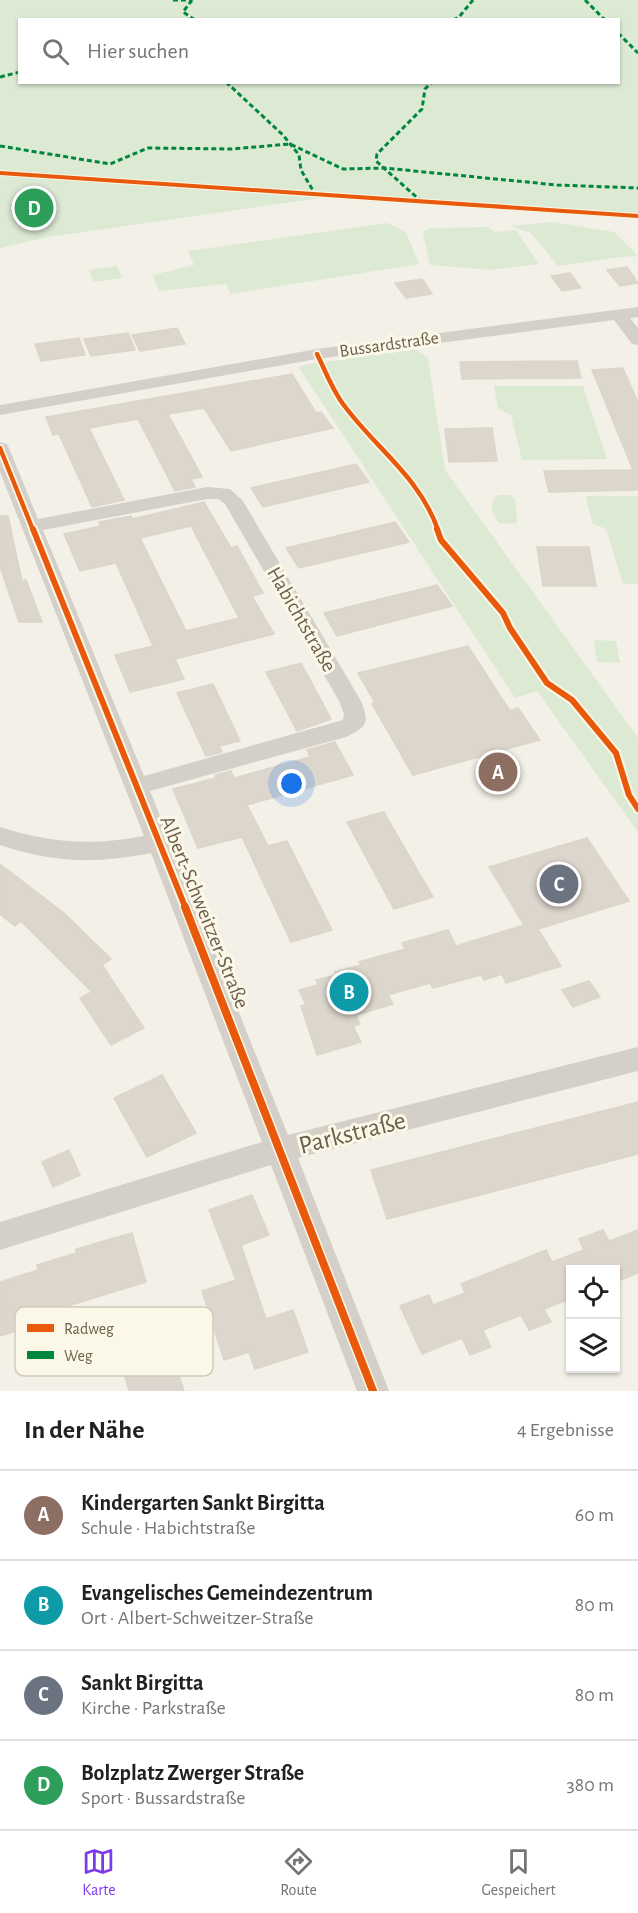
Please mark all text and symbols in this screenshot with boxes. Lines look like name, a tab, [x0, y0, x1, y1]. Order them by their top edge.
search box	[18, 18, 620, 84]
icon: search	[39, 35, 72, 68]
text: Hier suchen	[87, 40, 189, 62]
pin: D	[15, 186, 54, 230]
street label: Bussardstraße	[338, 329, 440, 361]
street label: Habichtstraße	[263, 563, 340, 675]
pin: A	[478, 750, 518, 794]
your location	[277, 769, 306, 798]
street label: Albert-Schweitzer-Straße	[156, 813, 253, 1011]
pin: C	[540, 862, 578, 906]
pin: B	[330, 970, 368, 1014]
street label: Parkstraße	[296, 1107, 408, 1159]
map controls	[566, 1265, 620, 1373]
button: locate	[566, 1265, 620, 1319]
legend	[15, 1307, 213, 1376]
button: layers	[566, 1319, 620, 1373]
text: Radweg	[64, 1321, 114, 1337]
text: Weg	[64, 1348, 93, 1364]
text: In der Nähe	[24, 1417, 144, 1443]
text: 4 Ergebnisse	[517, 1420, 614, 1440]
text: Kindergarten Sankt Birgitta	[81, 1492, 325, 1514]
text: A	[38, 1505, 50, 1525]
text: 60 m	[575, 1505, 614, 1525]
text: Schule · Habichtstraße	[81, 1518, 255, 1538]
text: Evangelisches Gemeindezentrum	[81, 1582, 373, 1604]
text: B	[38, 1595, 49, 1615]
text: 80 m	[575, 1595, 614, 1615]
text: Ort · Albert-Schweitzer-Straße	[81, 1608, 314, 1628]
text: Sankt Birgitta	[81, 1672, 204, 1694]
text: C	[38, 1685, 49, 1705]
text: 80 m	[575, 1685, 614, 1705]
text: Kirche · Parkstraße	[81, 1698, 226, 1718]
text: Bolzplatz Zwerger Straße	[81, 1762, 304, 1784]
text: D	[37, 1775, 50, 1795]
text: 380 m	[566, 1775, 614, 1795]
text: Sport · Bussardstraße	[81, 1788, 245, 1808]
tab: Karte	[82, 1845, 116, 1900]
tab: Route	[280, 1845, 317, 1900]
tab: Gespeichert	[482, 1845, 556, 1900]

